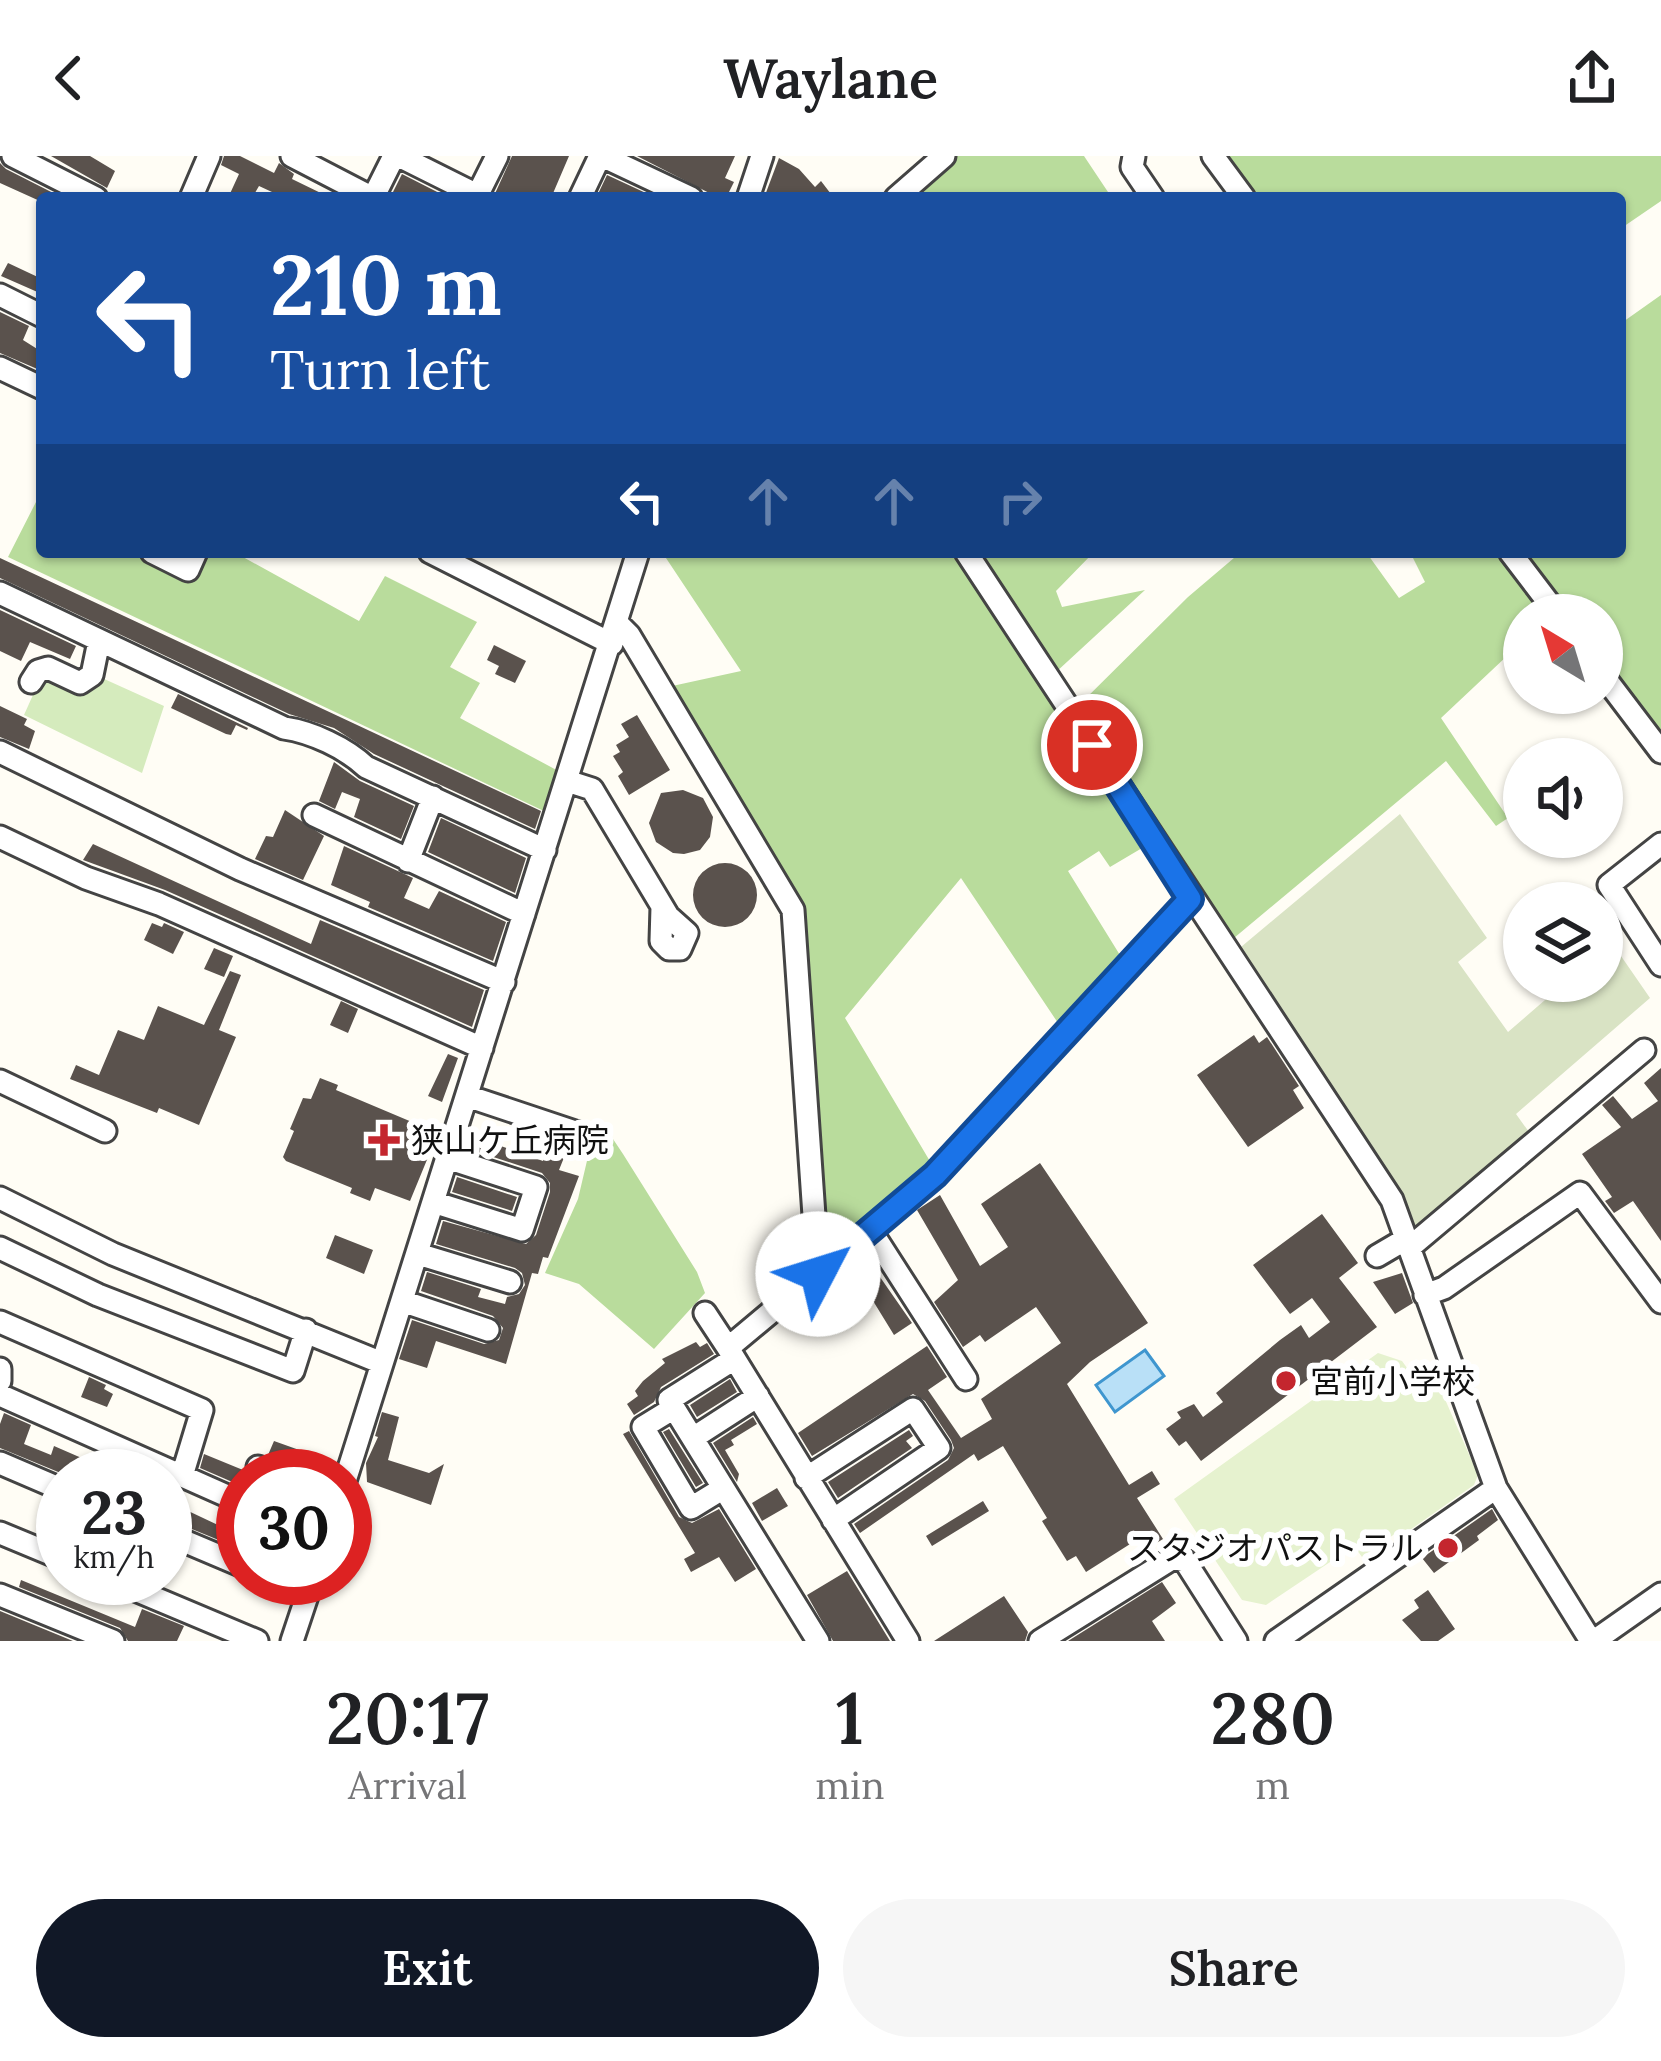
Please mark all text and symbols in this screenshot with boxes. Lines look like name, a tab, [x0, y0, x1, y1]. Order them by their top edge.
text: Waylane	[723, 44, 938, 113]
icon: back	[36, 45, 102, 111]
icon: share	[1559, 45, 1625, 111]
text: 210 m	[270, 230, 502, 338]
icon: left	[72, 240, 228, 396]
text: Turn left	[270, 335, 490, 404]
icon: left	[609, 468, 675, 534]
icon: ahead	[735, 468, 801, 534]
icon: ahead	[861, 468, 927, 534]
icon: right	[987, 468, 1053, 534]
north arrow	[1503, 594, 1623, 714]
map controls	[1503, 594, 1623, 1002]
pin	[1041, 694, 1143, 796]
icon: arrive	[1059, 712, 1125, 778]
button: sound	[1503, 738, 1623, 858]
button: layers	[1503, 882, 1623, 1002]
place label: 狭山ケ丘病院	[411, 1119, 609, 1161]
marker: 狭山ケ丘病院	[368, 1124, 400, 1156]
position arrow	[755, 1211, 881, 1337]
place label: 宮前小学校	[1310, 1360, 1475, 1402]
marker: 宮前小学校	[1273, 1368, 1299, 1394]
speed limit sign: 30	[216, 1449, 372, 1605]
text: 23	[81, 1474, 147, 1550]
place label: スタジオパストラル	[1127, 1527, 1424, 1569]
marker: スタジオパストラル	[1435, 1535, 1461, 1561]
text: km/h	[73, 1538, 155, 1576]
text: 20:17	[326, 1672, 489, 1764]
text: 1	[836, 1672, 864, 1764]
text: 280	[1210, 1672, 1335, 1764]
text: Arrival	[348, 1760, 467, 1810]
text: min	[815, 1760, 885, 1810]
text: m	[1255, 1760, 1290, 1810]
button: Exit	[36, 1899, 819, 2037]
button: Share	[843, 1899, 1625, 2037]

